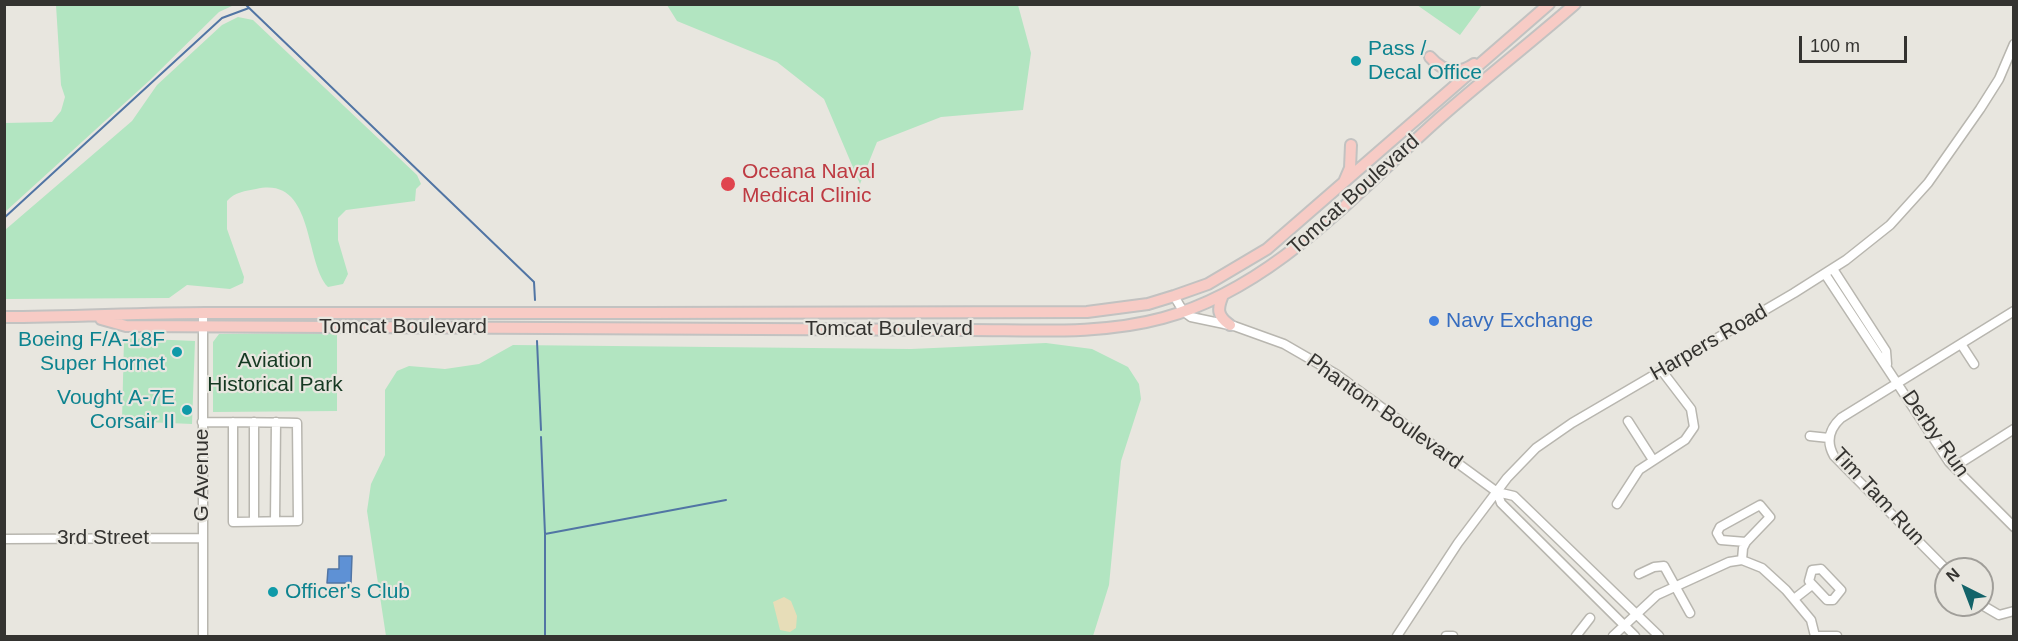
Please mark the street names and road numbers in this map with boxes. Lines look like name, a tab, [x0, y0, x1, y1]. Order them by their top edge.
street label: Tomcat Boulevard	[1283, 129, 1425, 261]
street label: Harpers Road	[1646, 299, 1772, 387]
street label: Tomcat Boulevard	[319, 314, 487, 340]
street label: Tomcat Boulevard	[805, 316, 973, 342]
street label: Phantom Boulevard	[1301, 349, 1467, 475]
street label: Derby Run	[1896, 386, 1974, 482]
street label: G Avenue	[189, 428, 215, 522]
street label: Tim Tam Run	[1826, 443, 1930, 551]
street label: 3rd Street	[57, 525, 149, 551]

